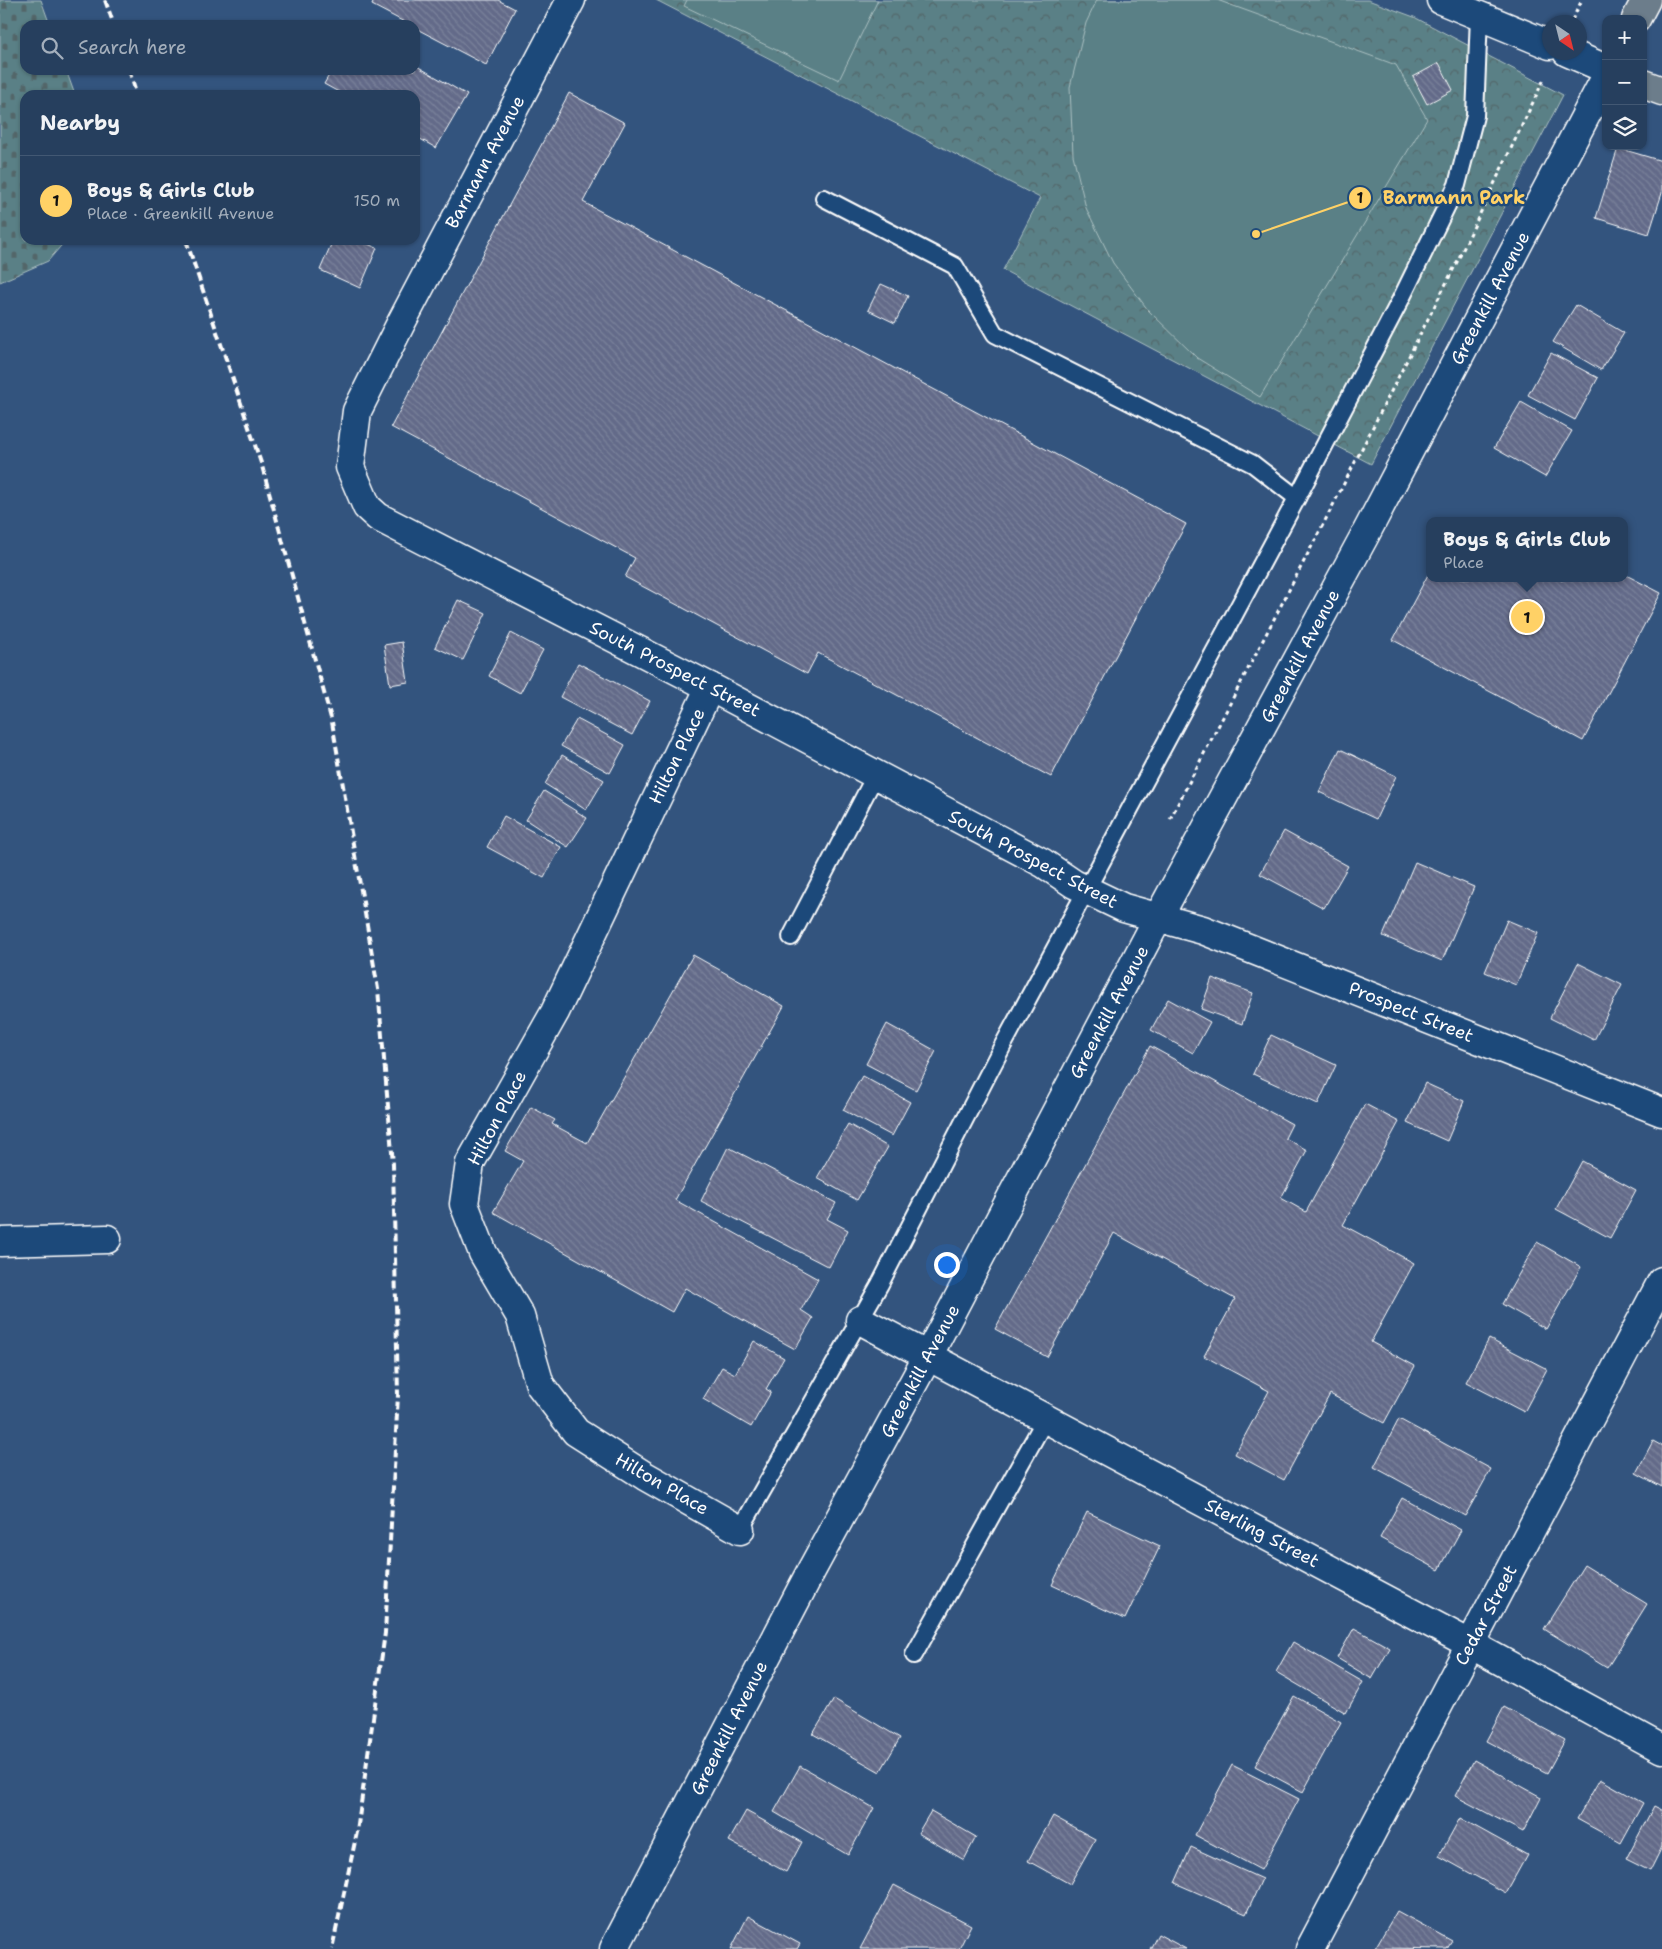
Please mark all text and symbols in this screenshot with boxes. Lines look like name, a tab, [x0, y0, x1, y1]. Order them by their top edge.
north arrow	[1542, 15, 1587, 60]
map controls	[1602, 15, 1647, 150]
button: +	[1602, 15, 1647, 60]
search box	[20, 20, 420, 75]
icon: search	[38, 34, 66, 62]
text: Search here	[78, 35, 187, 60]
button: −	[1602, 60, 1647, 105]
street label: Barmann Avenue	[440, 91, 530, 233]
button: layers	[1602, 105, 1647, 150]
text: Nearby	[40, 109, 120, 137]
text: Boys & Girls Club	[87, 178, 254, 203]
callout: Barmann Park	[1348, 181, 1536, 215]
text: Barmann Park	[1383, 185, 1525, 210]
text: 1	[1357, 188, 1364, 208]
text: 1	[52, 190, 60, 211]
text: 150 m	[353, 190, 400, 211]
text: Place · Greenkill Avenue	[87, 203, 274, 224]
street label: Greenkill Avenue	[1445, 227, 1535, 369]
popup	[1426, 517, 1628, 582]
text: Boys & Girls Club	[1443, 527, 1611, 552]
text: Place	[1443, 552, 1484, 573]
street label: Greenkill Avenue	[1255, 585, 1345, 727]
pin: 1	[1511, 598, 1543, 636]
street label: South Prospect Street	[585, 615, 765, 723]
street label: Hilton Place	[643, 704, 711, 808]
street label: South Prospect Street	[944, 804, 1122, 914]
street label: Greenkill Avenue	[1064, 941, 1154, 1083]
street label: Prospect Street	[1345, 976, 1477, 1048]
street label: Hilton Place	[462, 1066, 532, 1170]
your location	[934, 1252, 960, 1278]
street label: Greenkill Avenue	[875, 1300, 965, 1442]
street label: Hilton Place	[611, 1448, 713, 1520]
street label: Sterling Street	[1201, 1493, 1323, 1573]
street label: Cedar Street	[1449, 1560, 1523, 1669]
street label: Greenkill Avenue	[685, 1657, 773, 1799]

